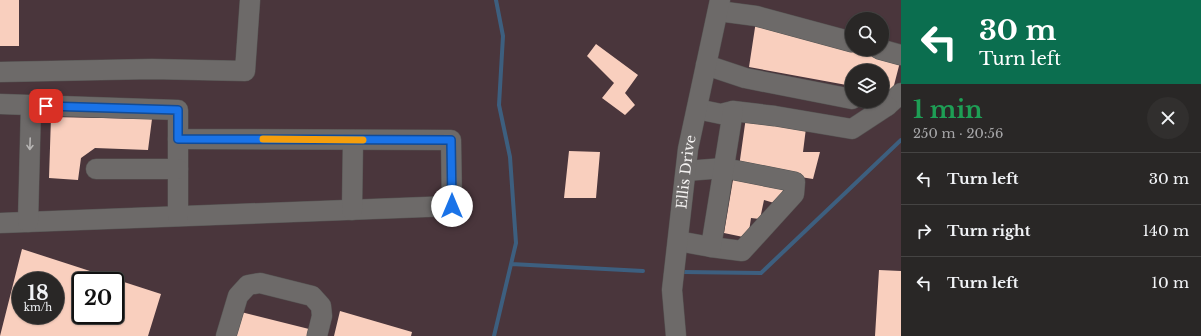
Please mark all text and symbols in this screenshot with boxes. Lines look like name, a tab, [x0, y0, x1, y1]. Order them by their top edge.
map controls	[845, 12, 889, 108]
button: search	[845, 12, 889, 56]
text: 30 m	[979, 13, 1056, 48]
icon: left	[913, 16, 965, 68]
text: Turn left	[979, 48, 1061, 70]
button: layers	[845, 64, 889, 108]
pin	[29, 89, 63, 123]
icon: arrive	[35, 95, 57, 117]
text: 1 min	[913, 95, 983, 124]
button: close	[1147, 97, 1189, 139]
text: 250 m · 20:56	[913, 125, 1003, 142]
street label: Ellis Drive	[672, 133, 700, 210]
one-way arrow	[26, 137, 34, 150]
icon: left	[913, 168, 935, 190]
text: Turn left	[947, 169, 1018, 188]
text: 30 m	[1149, 169, 1189, 188]
position arrow	[431, 185, 473, 227]
icon: right	[913, 220, 935, 242]
text: Turn right	[947, 221, 1030, 240]
text: 140 m	[1142, 221, 1189, 240]
speed limit sign: 20	[72, 272, 124, 324]
icon: left	[913, 272, 935, 294]
text: Turn left	[947, 273, 1018, 292]
text: 10 m	[1151, 273, 1189, 292]
text: 18	[27, 281, 49, 305]
text: km/h	[24, 301, 52, 314]

